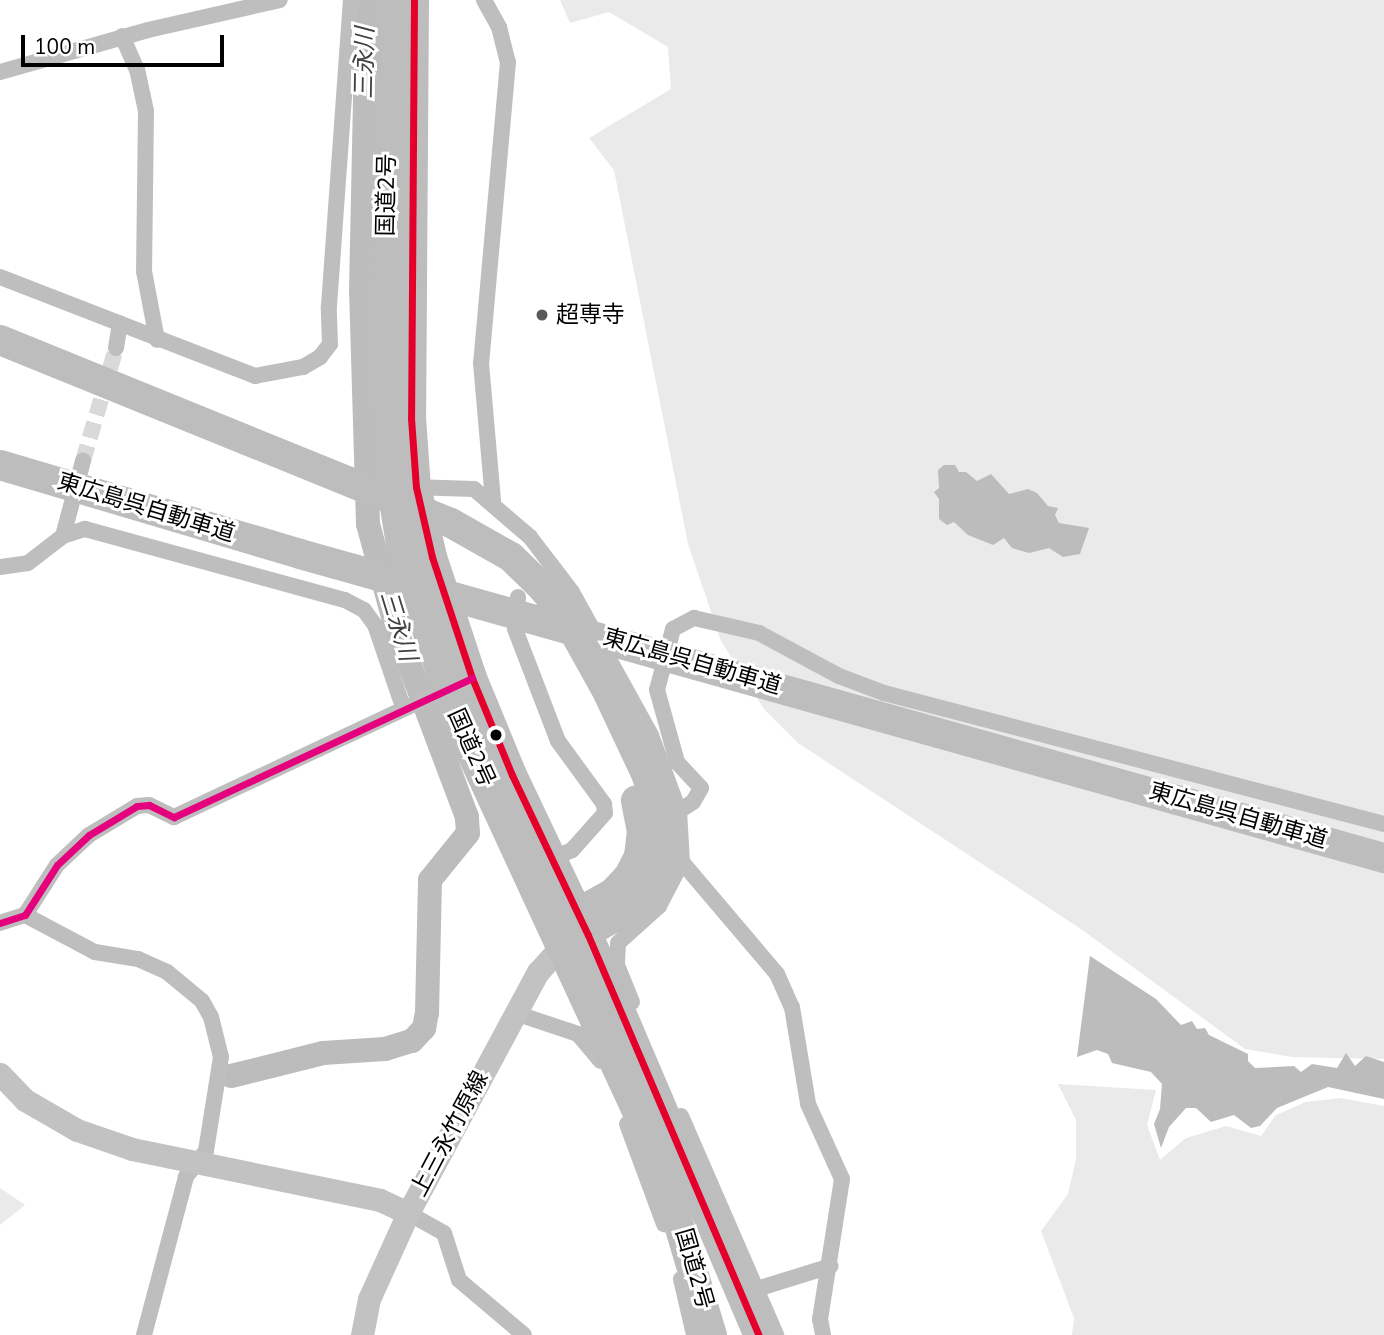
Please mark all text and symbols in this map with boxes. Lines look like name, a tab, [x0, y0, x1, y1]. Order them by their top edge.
scale bar	[24, 21, 228, 65]
water label: 三永川	[350, 27, 380, 99]
text: 100 m	[34, 33, 95, 61]
street label: 国道2号	[372, 153, 402, 237]
place label: 超専寺	[556, 301, 625, 329]
marker: 超専寺	[534, 307, 550, 323]
street label: 東広島呉自動車道	[54, 468, 238, 548]
water label: 三永川	[374, 587, 422, 665]
street label: 東広島呉自動車道	[600, 623, 784, 701]
street label: 国道2号	[442, 705, 500, 791]
unlabelled marker	[489, 728, 503, 742]
street label: 東広島呉自動車道	[1146, 777, 1330, 855]
street label: 上三永竹原線	[405, 1067, 495, 1201]
street label: 国道2号	[669, 1225, 719, 1313]

